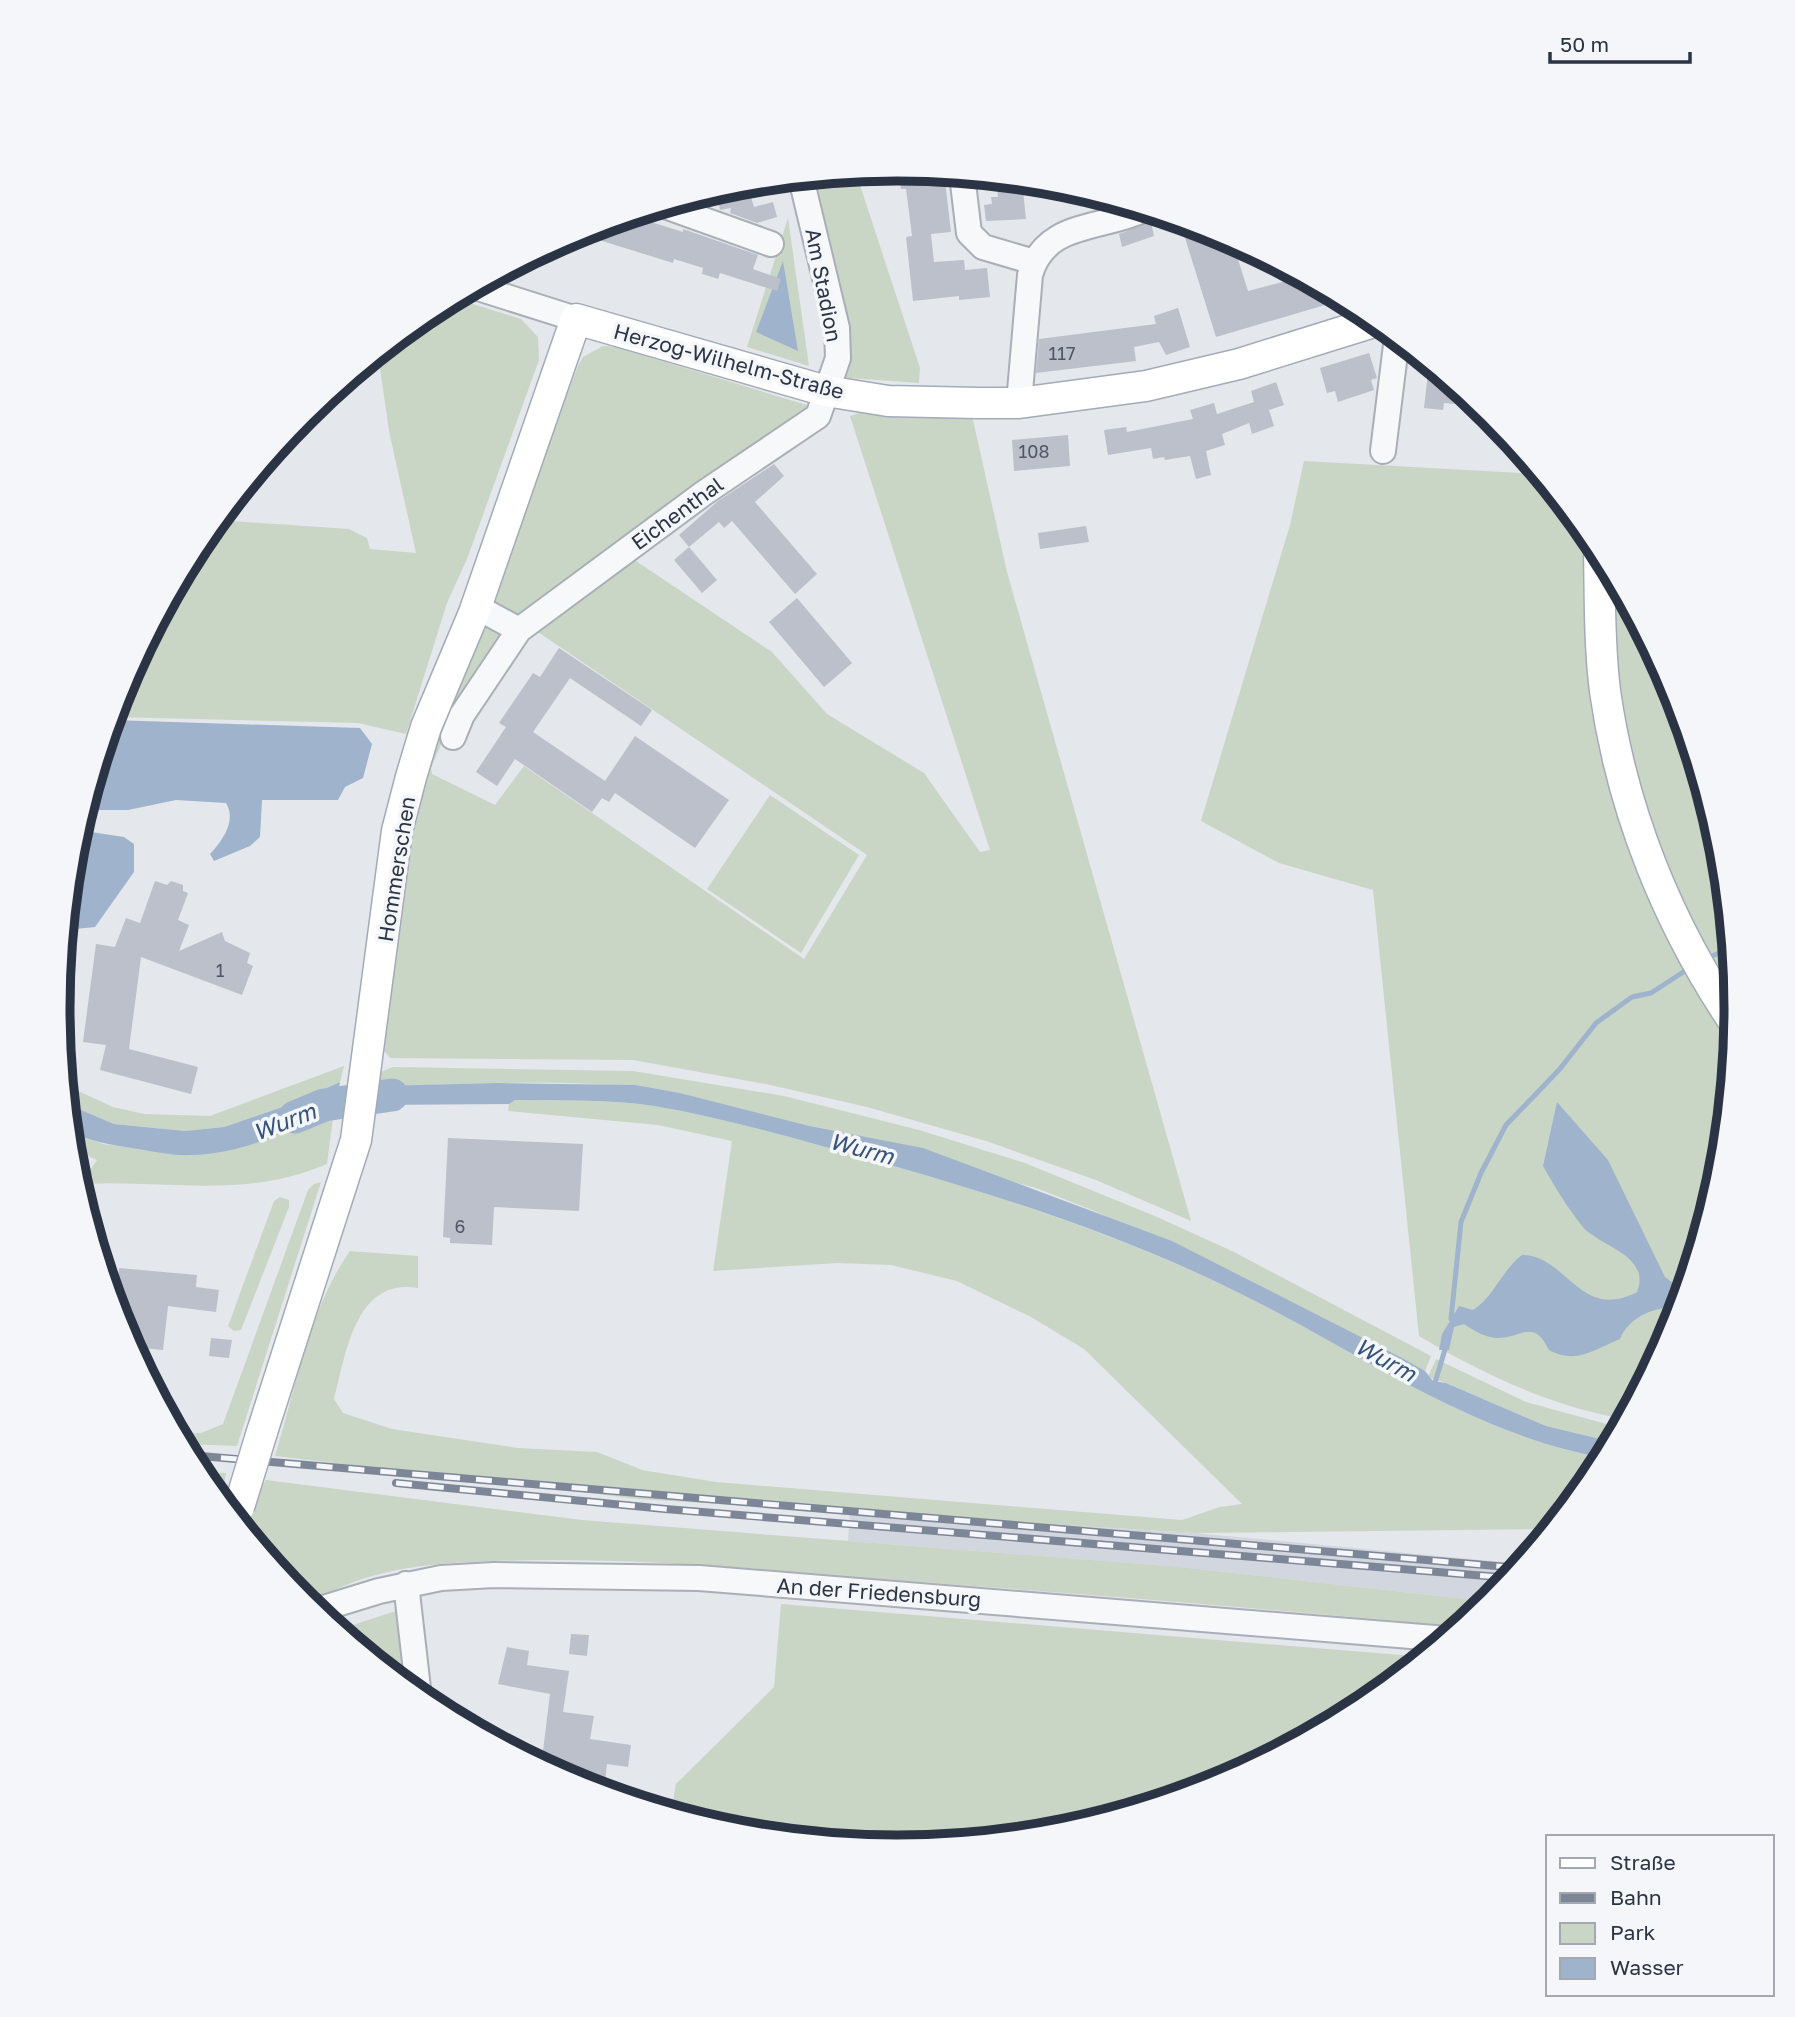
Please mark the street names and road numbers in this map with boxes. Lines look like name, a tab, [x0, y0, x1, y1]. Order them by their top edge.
street label: Am Stadion	[800, 226, 848, 344]
street label: Herzog-Wilhelm-Straße	[611, 318, 847, 404]
street label: Eichenthal	[626, 471, 728, 555]
street label: Hommerschen	[372, 795, 420, 943]
street label: An der Friedensburg	[776, 1572, 982, 1612]

